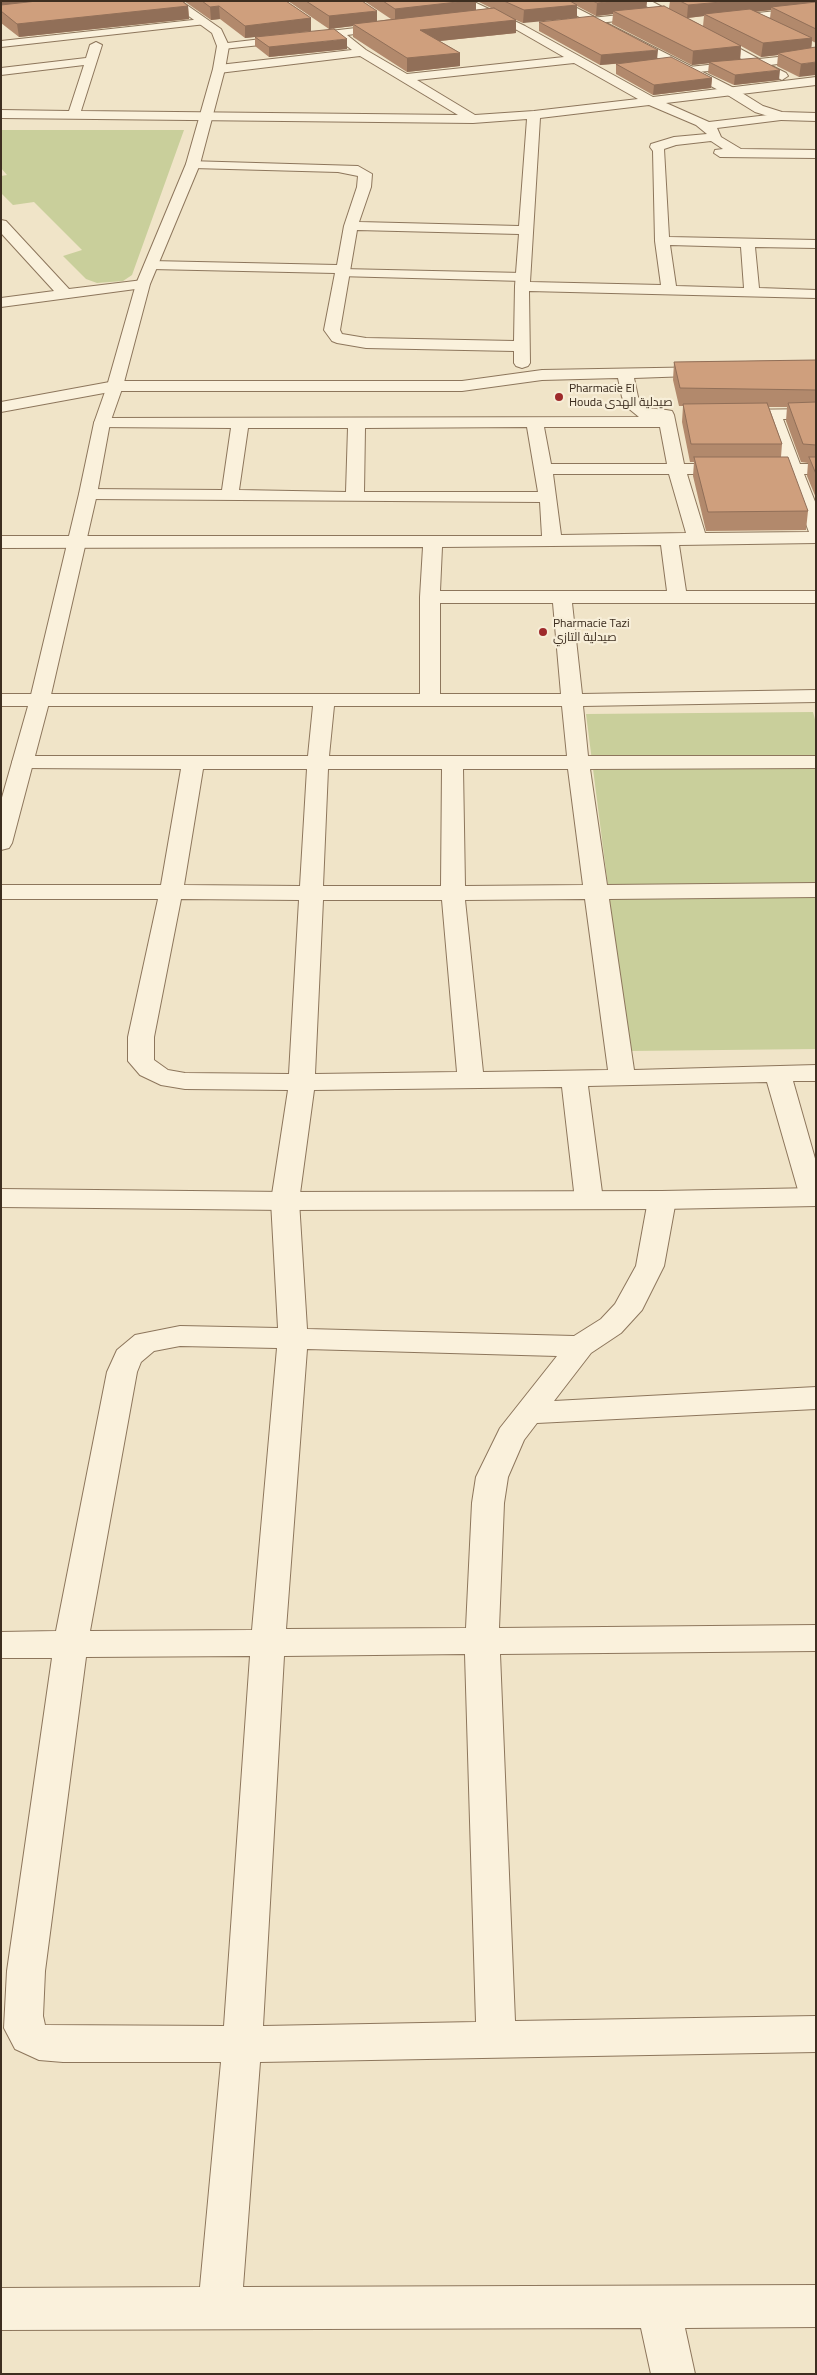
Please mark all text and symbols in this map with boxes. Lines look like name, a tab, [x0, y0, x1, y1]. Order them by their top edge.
place label: Pharmacie El Houda صيدلية الهدى	[569, 383, 673, 411]
marker: Pharmacie El Houda صيدلية الهدى	[553, 391, 565, 403]
place label: Pharmacie Tazi صيدلية التازي	[553, 618, 630, 646]
marker: Pharmacie Tazi صيدلية التازي	[537, 626, 549, 638]

